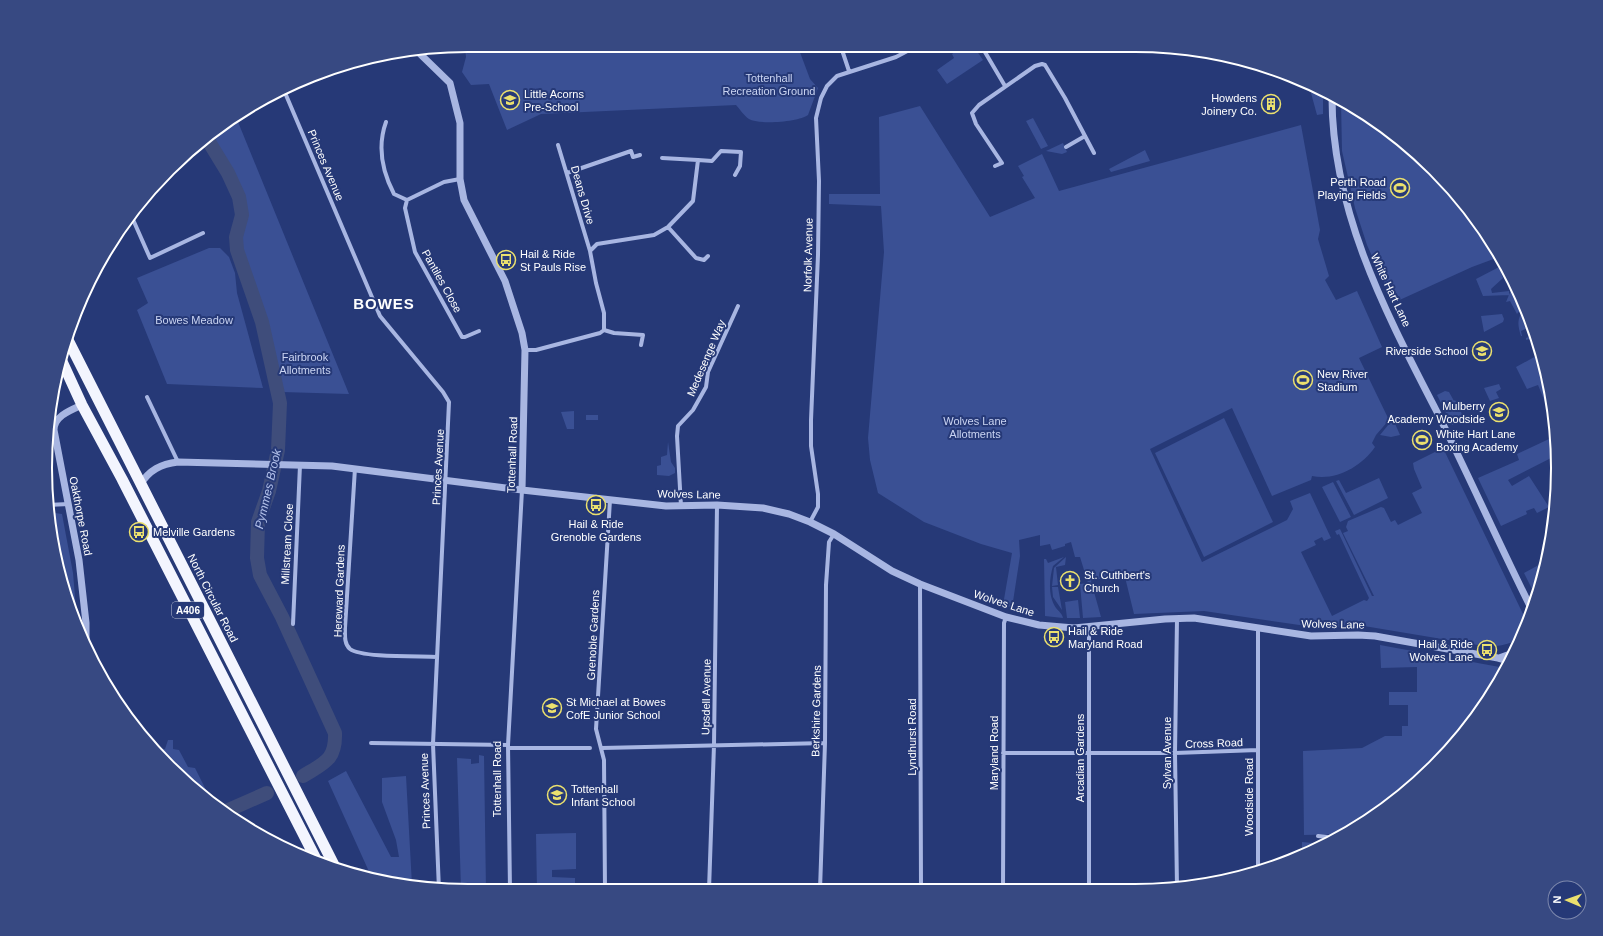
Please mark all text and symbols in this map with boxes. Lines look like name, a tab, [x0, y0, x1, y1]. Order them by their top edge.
park label: Tottenhall Recreation Ground	[723, 72, 815, 97]
place label: Little Acorns Pre-School	[524, 88, 584, 113]
school or university icon: Little Acorns Pre-School	[499, 89, 521, 111]
place label: Howdens Joinery Co.	[1201, 92, 1257, 117]
building icon: Howdens Joinery Co.	[1260, 93, 1282, 115]
street label: Princes Avenue	[306, 128, 346, 202]
street label: Deans Drive	[569, 164, 597, 226]
place label: Perth Road Playing Fields	[1318, 176, 1386, 201]
sports icon: Perth Road Playing Fields	[1389, 177, 1411, 199]
street label: Norfolk Avenue	[801, 218, 815, 292]
street label: Pantiles Close	[420, 247, 464, 315]
place label: Hail & Ride St Pauls Rise	[520, 248, 586, 273]
bus stop icon: Hail & Ride St Pauls Rise	[495, 249, 517, 271]
street label: White Hart Lane	[1369, 251, 1413, 329]
district label: BOWES	[353, 295, 415, 312]
park label: Bowes Meadow	[155, 314, 233, 326]
street label: Medesenge Way	[684, 317, 728, 398]
school or university icon: Riverside School	[1471, 340, 1493, 362]
place label: Riverside School	[1385, 345, 1468, 357]
park label: Fairbrook Allotments	[279, 351, 331, 376]
place label: New River Stadium	[1317, 368, 1368, 393]
sports icon: New River Stadium	[1292, 369, 1314, 391]
place label: Mulberry Academy Woodside	[1387, 400, 1485, 425]
school or university icon: Mulberry Academy Woodside	[1488, 401, 1510, 423]
park label: Wolves Lane Allotments	[943, 415, 1007, 440]
street label: Tottenhall Road	[505, 417, 519, 493]
place label: White Hart Lane Boxing Academy	[1436, 428, 1518, 453]
street label: Princes Avenue	[430, 429, 446, 505]
sports icon: White Hart Lane Boxing Academy	[1411, 429, 1433, 451]
water label: Pymmes Brook	[252, 447, 284, 530]
street label: Oakthorpe Road	[67, 475, 95, 557]
street label: Wolves Lane	[657, 487, 721, 501]
bus stop icon: Hail & Ride Grenoble Gardens	[585, 494, 607, 516]
street label: Millstream Close	[279, 503, 295, 585]
place label: Hail & Ride Grenoble Gardens	[551, 518, 642, 543]
bus stop icon: Melville Gardens	[128, 521, 150, 543]
place label: Melville Gardens	[153, 526, 235, 538]
street label: Hereward Gardens	[331, 544, 347, 638]
street label: North Circular Road	[186, 552, 240, 644]
place label: St. Cuthbert's Church	[1084, 569, 1151, 594]
church icon: St. Cuthbert's Church	[1059, 570, 1081, 592]
street label: Wolves Lane	[972, 587, 1036, 619]
street label: Grenoble Gardens	[585, 589, 601, 681]
road number: A406	[172, 602, 204, 618]
street label: Wolves Lane	[1301, 617, 1365, 631]
place label: Hail & Ride Maryland Road	[1068, 625, 1143, 650]
bus stop icon: Hail & Ride Maryland Road	[1043, 626, 1065, 648]
place label: Hail & Ride Wolves Lane	[1410, 638, 1473, 663]
bus stop icon: Hail & Ride Wolves Lane	[1476, 639, 1498, 661]
street label: Upsdell Avenue	[699, 659, 713, 735]
street label: Berkshire Gardens	[809, 665, 823, 757]
place label: St Michael at Bowes CofE Junior School	[566, 696, 666, 721]
school or university icon: St Michael at Bowes CofE Junior School	[541, 697, 563, 719]
street label: Lyndhurst Road	[906, 698, 918, 776]
street label: Arcadian Gardens	[1074, 713, 1086, 802]
street label: Maryland Road	[988, 716, 1000, 790]
street label: Sylvan Avenue	[1161, 717, 1173, 789]
street label: Cross Road	[1185, 736, 1243, 750]
street label: Tottenhall Road	[491, 741, 503, 817]
street label: Princes Avenue	[418, 753, 432, 829]
street label: Woodside Road	[1243, 758, 1255, 836]
place label: Tottenhall Infant School	[571, 783, 635, 808]
school or university icon: Tottenhall Infant School	[546, 784, 568, 806]
north arrow	[1547, 880, 1587, 920]
text: N	[1551, 895, 1563, 904]

